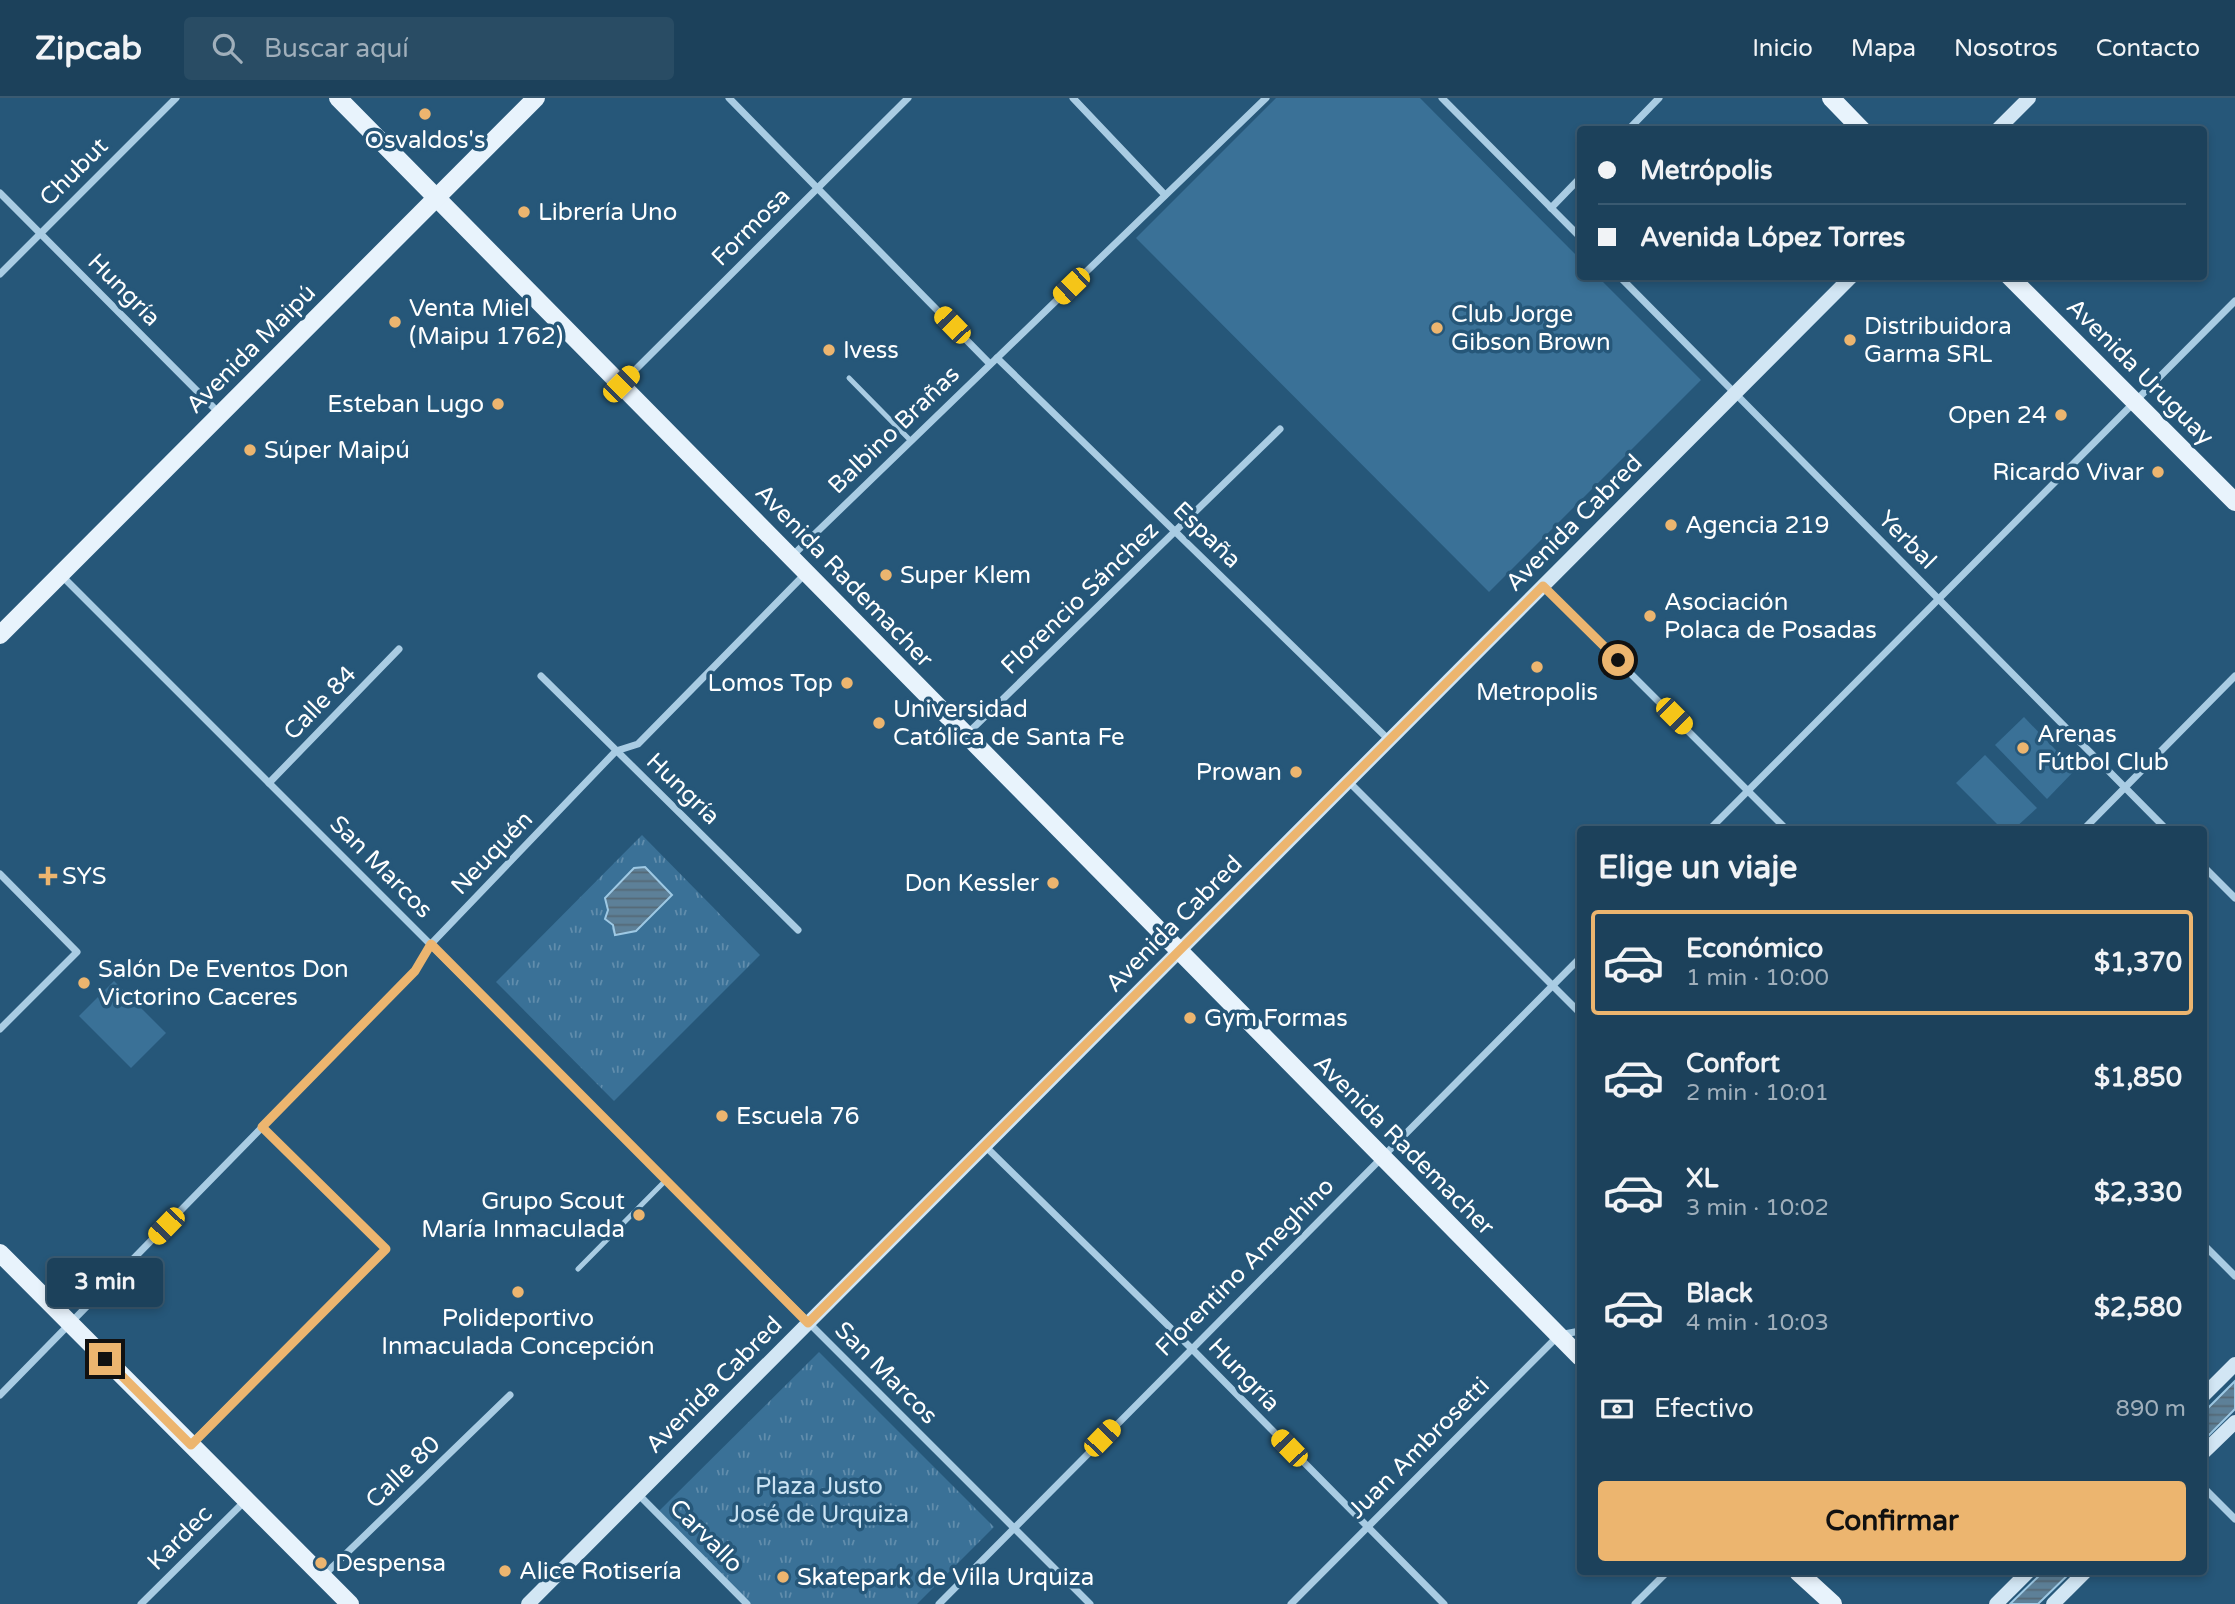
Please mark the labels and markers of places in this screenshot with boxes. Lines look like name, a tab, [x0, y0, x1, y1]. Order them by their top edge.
marker: Osvaldos's	[417, 106, 433, 122]
place label: Osvaldos's	[365, 126, 485, 155]
place label: Librería Uno	[538, 198, 677, 227]
marker: Librería Uno	[516, 204, 532, 220]
place label: Venta Miel (Maipu 1762)	[409, 294, 563, 351]
place label: Club Jorge Gibson Brown	[1451, 300, 1611, 357]
place label: Distribuidora Garma SRL	[1864, 312, 2012, 369]
marker: Venta Miel (Maipu 1762)	[387, 314, 403, 330]
marker: Club Jorge Gibson Brown	[1429, 320, 1445, 336]
marker: Distribuidora Garma SRL	[1842, 332, 1858, 348]
place label: Ivess	[843, 336, 899, 365]
marker: Ivess	[821, 342, 837, 358]
place label: Esteban Lugo	[327, 390, 484, 419]
marker: Esteban Lugo	[490, 396, 506, 412]
place label: Open 24	[1948, 401, 2047, 430]
marker: Open 24	[2053, 407, 2069, 423]
place label: Súper Maipú	[264, 436, 410, 465]
marker: Súper Maipú	[242, 442, 258, 458]
place label: Ricardo Vivar	[1992, 458, 2145, 487]
marker: Ricardo Vivar	[2150, 464, 2166, 480]
place label: Agencia 219	[1685, 511, 1830, 540]
marker: Agencia 219	[1663, 517, 1679, 533]
place label: Super Klem	[900, 561, 1031, 590]
marker: Super Klem	[878, 567, 894, 583]
place label: Asociación Polaca de Posadas	[1664, 588, 1877, 645]
marker: Asociación Polaca de Posadas	[1642, 608, 1658, 624]
marker: Metropolis	[1529, 659, 1545, 675]
place label: Lomos Top	[707, 669, 833, 698]
marker: Lomos Top	[839, 675, 855, 691]
place label: Metropolis	[1476, 678, 1598, 707]
place label: Universidad Católica de Santa Fe	[893, 695, 1125, 752]
marker: Universidad Católica de Santa Fe	[871, 715, 887, 731]
place label: Arenas Fútbol Club	[2037, 720, 2169, 777]
marker: Arenas Fútbol Club	[2015, 740, 2031, 756]
place label: Prowan	[1196, 758, 1282, 787]
marker: Prowan	[1288, 764, 1304, 780]
place label: SYS	[62, 862, 107, 891]
marker: SYS	[40, 868, 56, 884]
place label: Don Kessler	[905, 869, 1040, 898]
marker: Don Kessler	[1045, 875, 1061, 891]
place label: Salón De Eventos Don Victorino Caceres	[98, 955, 349, 1012]
marker: Salón De Eventos Don Victorino Caceres	[76, 975, 92, 991]
place label: Gym Formas	[1204, 1004, 1348, 1033]
marker: Gym Formas	[1182, 1010, 1198, 1026]
place label: Escuela 76	[736, 1102, 860, 1131]
marker: Escuela 76	[714, 1108, 730, 1124]
place label: Grupo Scout María Inmaculada	[421, 1187, 625, 1244]
marker: Grupo Scout María Inmaculada	[631, 1207, 647, 1223]
marker: Polideportivo Inmaculada Concepción	[510, 1284, 526, 1300]
place label: Polideportivo Inmaculada Concepción	[381, 1304, 655, 1361]
place label: Despensa	[335, 1549, 446, 1578]
marker: Despensa	[313, 1555, 329, 1571]
place label: Alice Rotisería	[519, 1557, 682, 1586]
marker: Alice Rotisería	[497, 1563, 513, 1579]
place label: Skatepark de Villa Urquiza	[797, 1563, 1094, 1592]
marker: Skatepark de Villa Urquiza	[775, 1569, 791, 1585]

